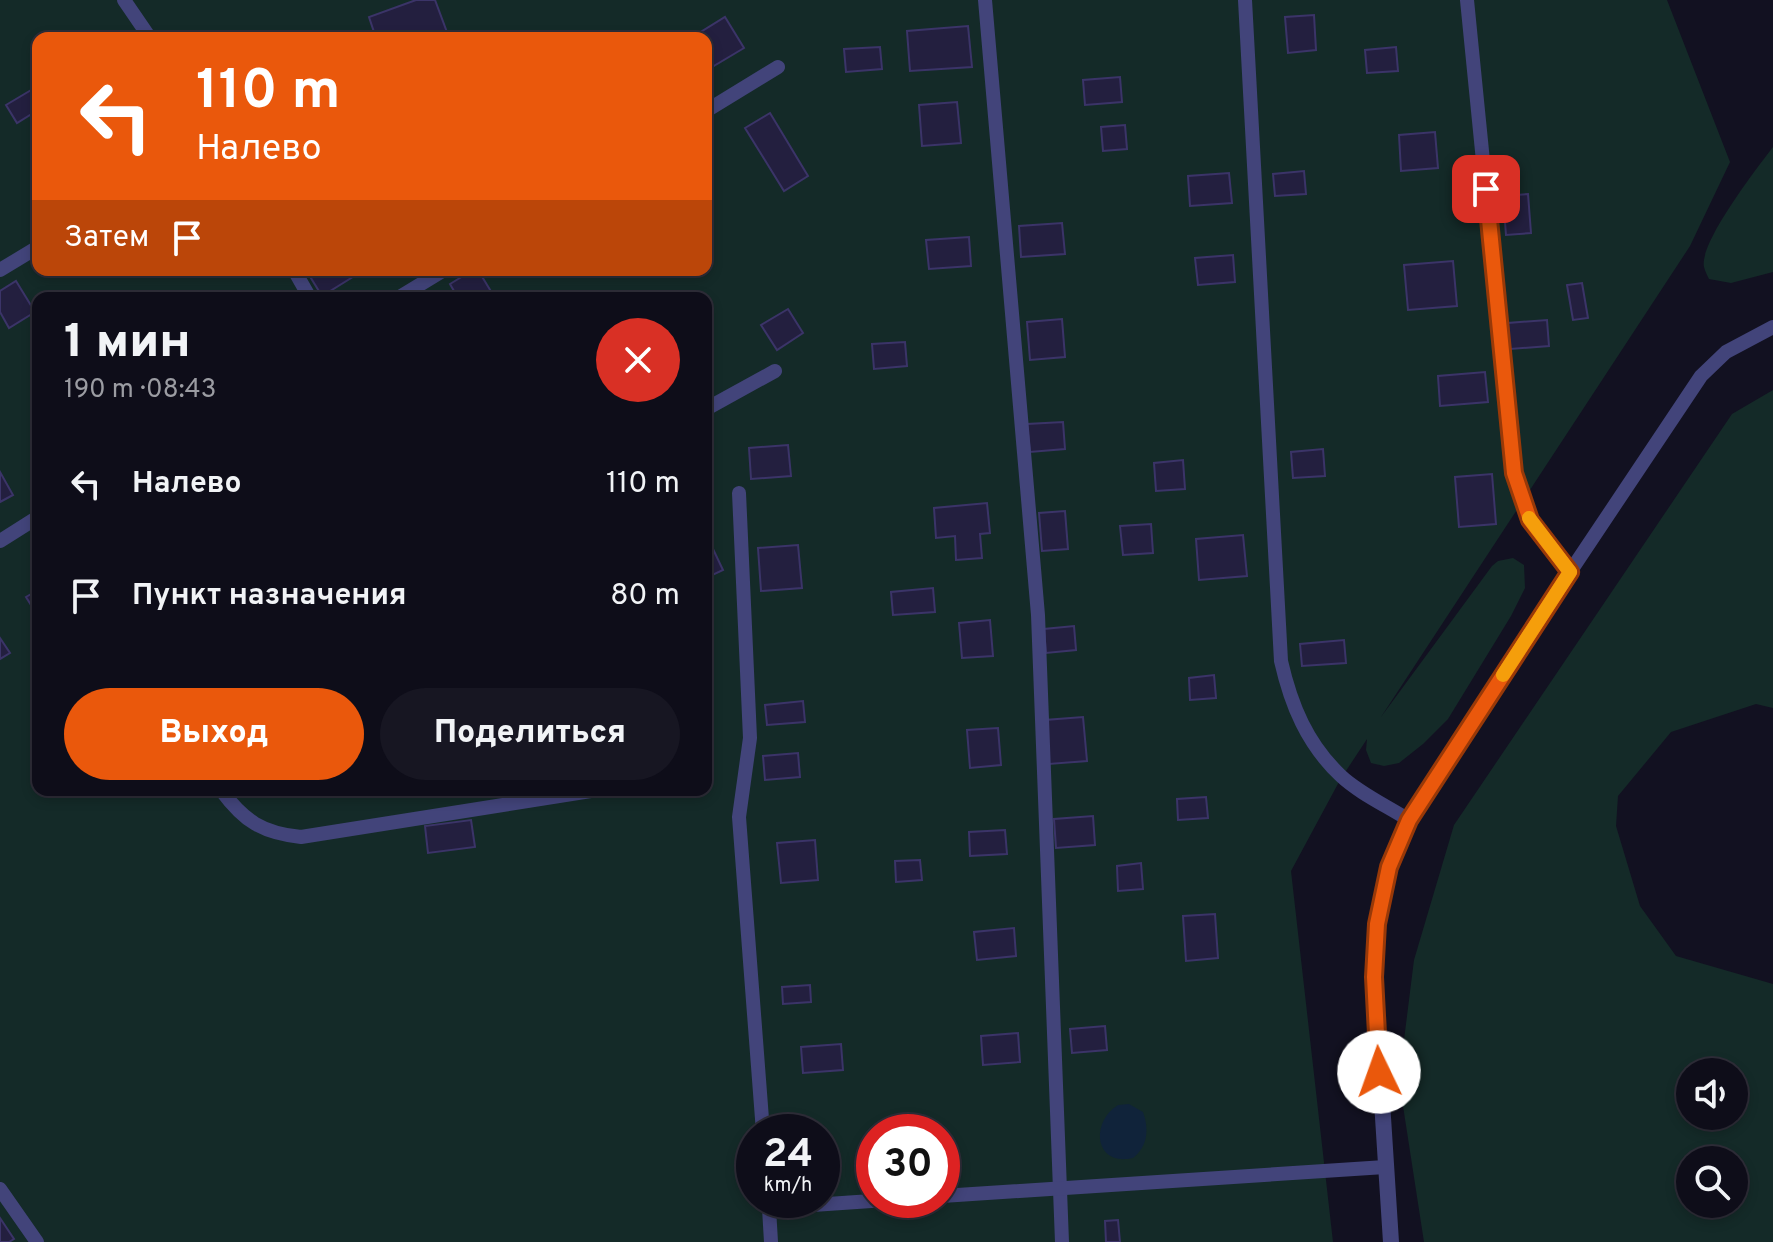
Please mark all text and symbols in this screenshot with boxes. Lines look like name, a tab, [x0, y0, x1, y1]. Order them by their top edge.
text: 110 m	[196, 58, 341, 128]
icon: left	[64, 64, 168, 168]
text: Налево	[196, 127, 322, 173]
pin	[1452, 155, 1520, 223]
icon: arrive	[1464, 167, 1508, 211]
icon: arrive	[165, 216, 209, 260]
text: Затем	[64, 220, 149, 257]
text: 1 мин	[64, 314, 191, 374]
button: close	[596, 318, 680, 402]
text: 190 m · 08:43	[64, 374, 216, 407]
icon: left	[64, 462, 108, 506]
text: Налево	[132, 466, 241, 503]
text: 110 m	[606, 466, 680, 503]
icon: arrive	[64, 574, 108, 618]
text: Пункт назначения	[132, 578, 406, 615]
text: 80 m	[610, 578, 680, 615]
button: Выход	[64, 688, 364, 780]
button: Поделиться	[380, 688, 680, 780]
position arrow	[1337, 1030, 1421, 1114]
map controls	[1676, 1058, 1748, 1218]
button: sound	[1676, 1058, 1748, 1130]
speed limit sign: 30	[856, 1114, 960, 1218]
text: 24	[763, 1131, 813, 1181]
button: search	[1676, 1146, 1748, 1218]
text: km/h	[764, 1173, 812, 1199]

